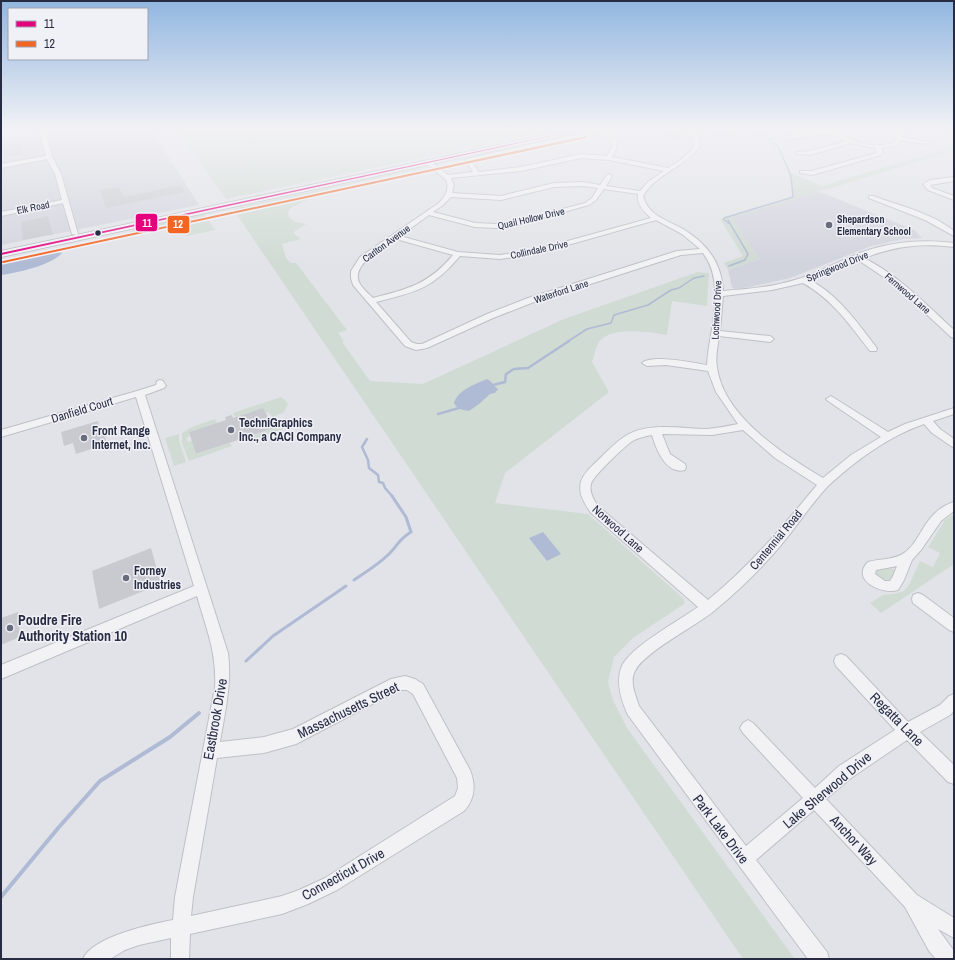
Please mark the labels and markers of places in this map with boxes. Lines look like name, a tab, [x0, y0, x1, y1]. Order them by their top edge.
place label: Shepardson Elementary School	[837, 213, 911, 238]
marker: Shepardson Elementary School	[824, 220, 834, 230]
unlabelled marker	[93, 228, 103, 238]
place label: TechniGraphics Inc., a CACI Company	[239, 415, 342, 445]
place label: Front Range Internet, Inc.	[92, 423, 151, 453]
marker: TechniGraphics Inc., a CACI Company	[226, 425, 236, 435]
marker: Front Range Internet, Inc.	[79, 433, 89, 443]
place label: Forney Industries	[134, 563, 182, 593]
marker: Forney Industries	[121, 573, 131, 583]
place label: Poudre Fire Authority Station 10	[18, 611, 127, 645]
marker: Poudre Fire Authority Station 10	[5, 623, 15, 633]

